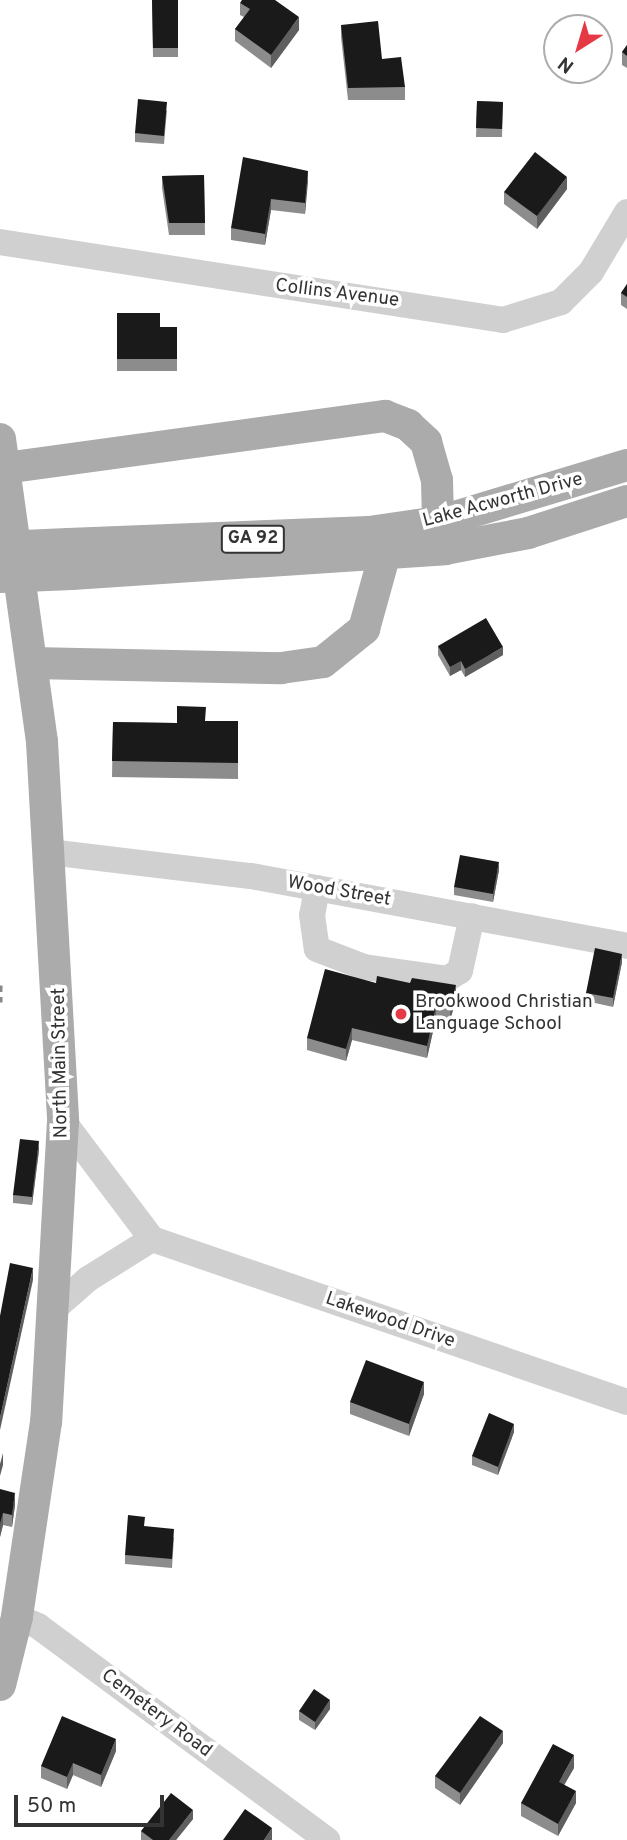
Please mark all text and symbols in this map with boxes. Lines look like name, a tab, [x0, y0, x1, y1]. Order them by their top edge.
north arrow	[543, 14, 613, 84]
text: N	[554, 50, 579, 78]
street label: Collins Avenue	[273, 275, 401, 313]
street label: Lake Acworth Drive	[420, 469, 586, 533]
road number: GA 92	[220, 524, 286, 554]
street label: Wood Street	[285, 872, 393, 912]
street label: North Main Street	[48, 987, 74, 1139]
place label: Brookwood Christian Language School	[415, 992, 593, 1036]
marker: Brookwood Christian Language School	[393, 1006, 409, 1022]
street label: Lakewood Drive	[322, 1288, 458, 1354]
street label: Cemetery Road	[96, 1665, 216, 1763]
scale bar	[18, 1780, 168, 1824]
text: 50 m	[27, 1793, 76, 1820]

